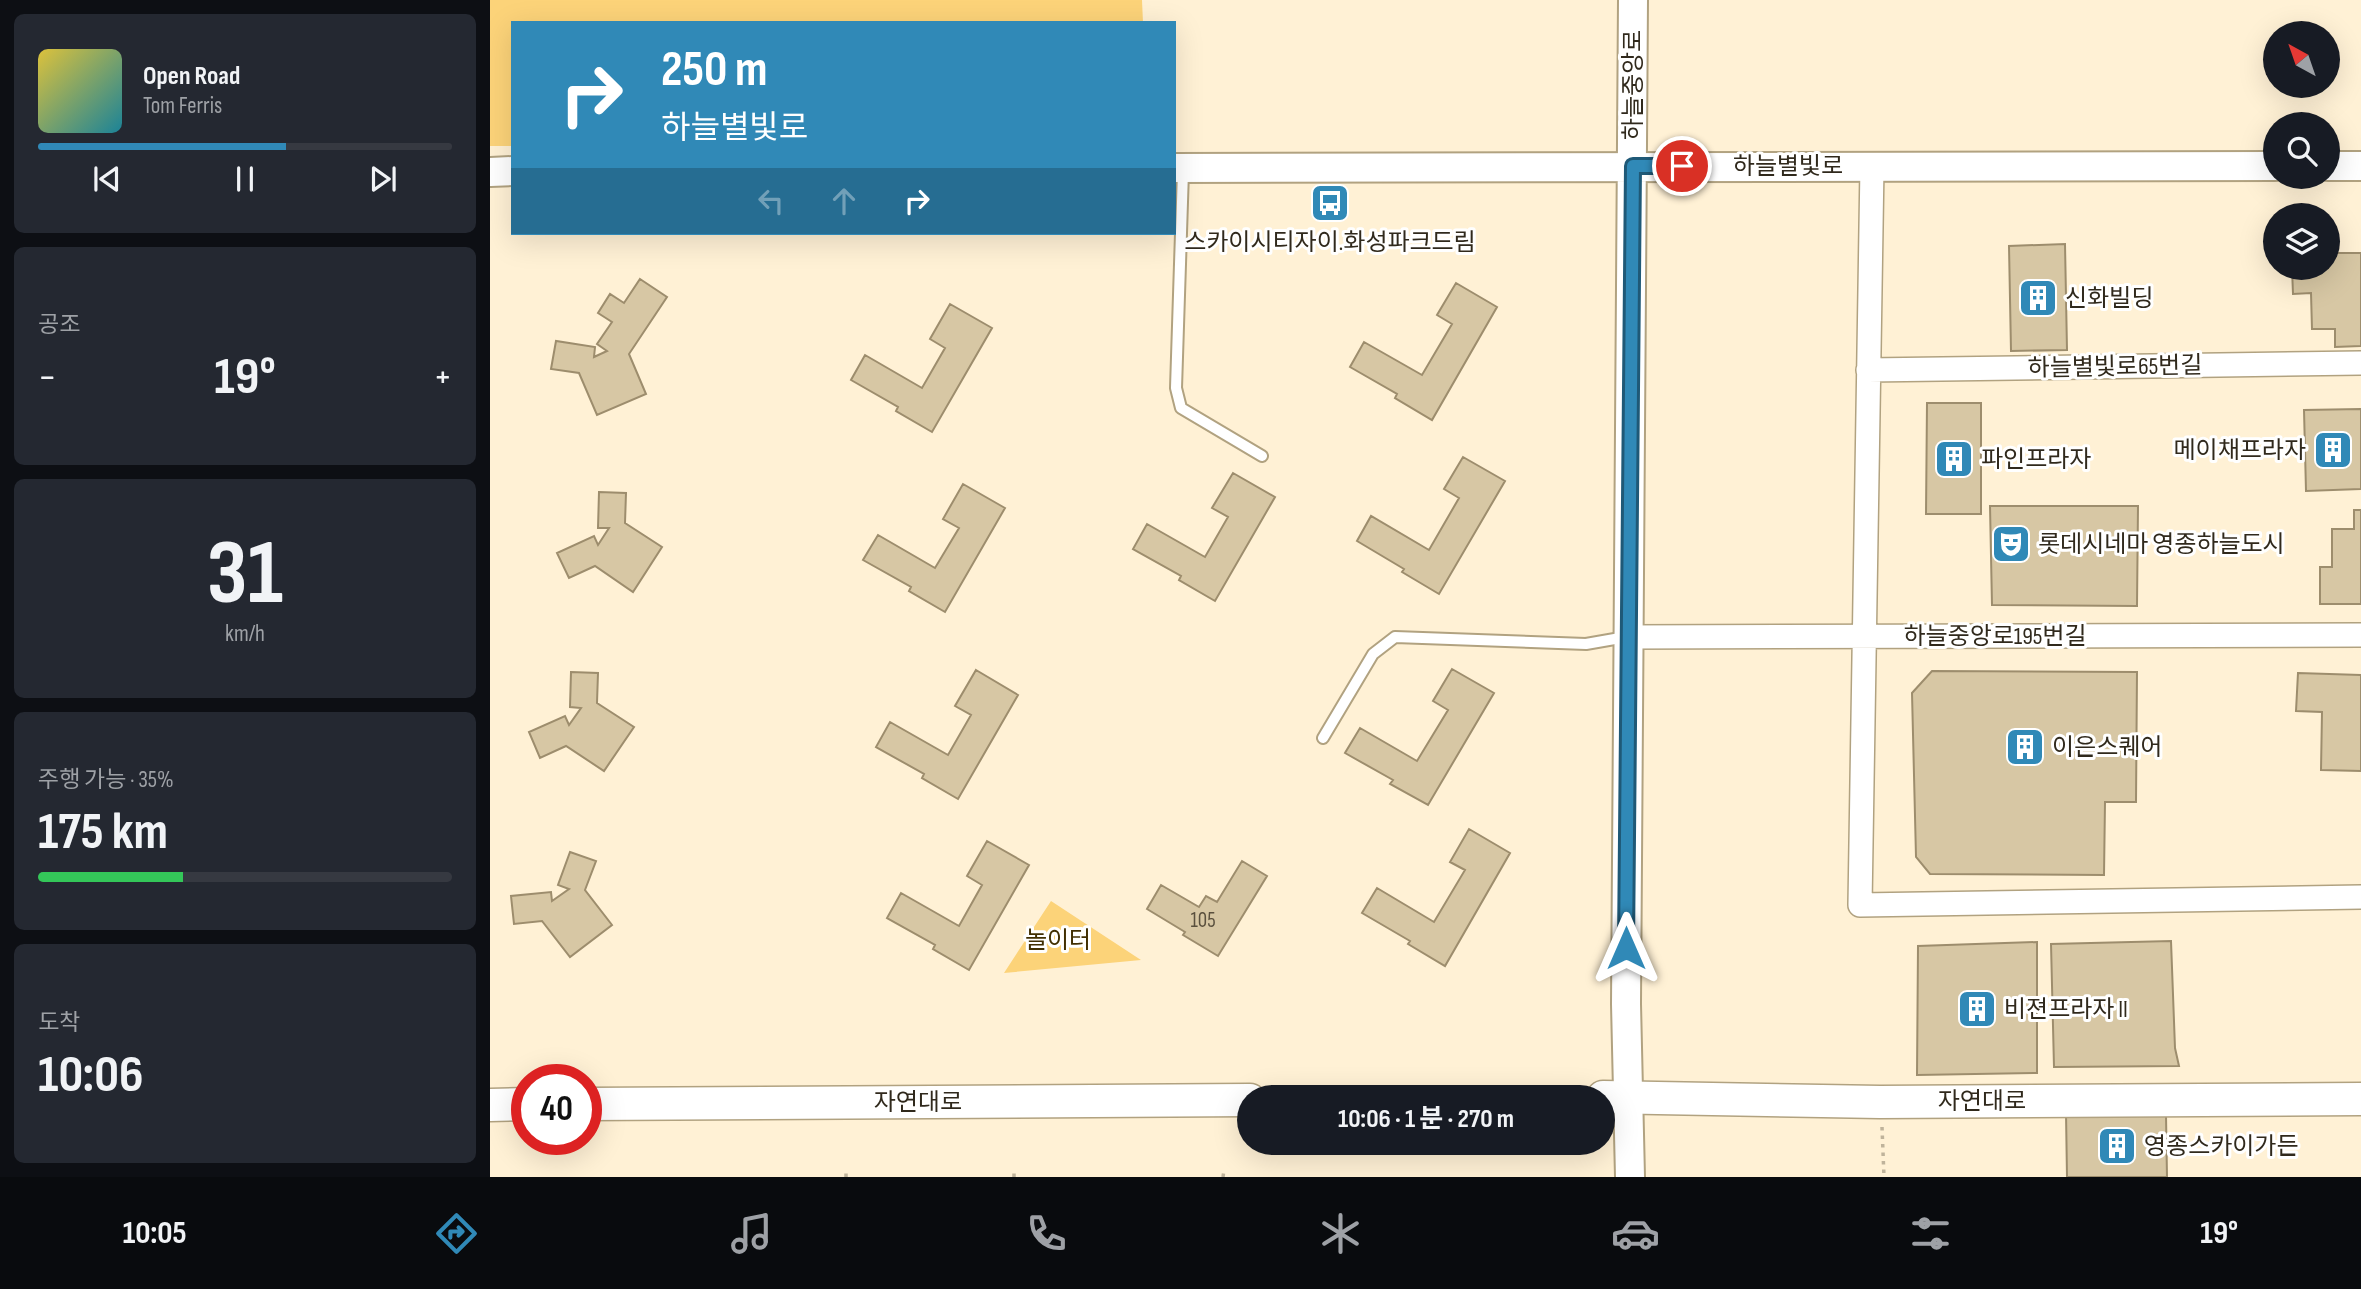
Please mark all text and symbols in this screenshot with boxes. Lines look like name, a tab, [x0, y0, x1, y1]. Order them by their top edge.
north arrow	[2263, 21, 2340, 98]
map controls	[2263, 21, 2340, 280]
street label: 하늘중앙로	[1619, 30, 1648, 140]
text: 250 m	[661, 41, 767, 100]
icon: right	[546, 49, 637, 140]
text: Open Road	[143, 61, 240, 92]
text: Tom Ferris	[143, 92, 222, 120]
text: 하늘별빛로	[661, 109, 808, 148]
button: search	[2263, 112, 2340, 189]
pin	[1652, 136, 1712, 196]
icon: arrive	[1663, 147, 1701, 185]
street label: 하늘별빛로	[1733, 152, 1843, 181]
icon: previous	[88, 160, 126, 198]
icon: pause	[226, 160, 264, 198]
icon: next	[364, 160, 402, 198]
icon: left	[752, 182, 790, 220]
icon: ahead	[825, 182, 863, 220]
icon: right	[898, 182, 936, 220]
bus stop icon: 스카이시티자이.화성파크드림	[1309, 182, 1351, 224]
button: layers	[2263, 203, 2340, 280]
place label: 스카이시티자이.화성파크드림	[1184, 228, 1476, 257]
building icon: 신화빌딩	[2017, 277, 2059, 319]
place label: 신화빌딩	[2065, 284, 2153, 313]
text: 공조	[38, 311, 80, 339]
text: 19°	[214, 346, 276, 409]
street label: 하늘별빛로65번길	[2027, 351, 2203, 383]
text: −	[38, 355, 57, 400]
text: +	[433, 355, 452, 400]
building icon: 메이채프라자	[2312, 429, 2354, 471]
place label: 메이채프라자	[2174, 436, 2306, 465]
building icon: 파인프라자	[1933, 438, 1975, 480]
place label: 파인프라자	[1981, 445, 2091, 474]
text: 31	[207, 520, 283, 629]
theatre icon: 롯데시네마 영종하늘도시	[1990, 523, 2032, 565]
place label: 롯데시네마 영종하늘도시	[2038, 530, 2285, 559]
text: km/h	[225, 620, 265, 648]
street label: 하늘중앙로195번길	[1903, 622, 2087, 651]
building icon: 이은스퀘어	[2004, 726, 2046, 768]
place label: 이은스퀘어	[2052, 733, 2162, 762]
text: 주행 가능 · 35%	[38, 766, 174, 794]
text: 175 km	[38, 801, 168, 864]
house number: 105	[1190, 908, 1216, 933]
position arrow	[1589, 911, 1663, 985]
park label: 놀이터	[1025, 926, 1091, 955]
building icon: 비젼프라자 II	[1956, 988, 1998, 1030]
place label: 비젼프라자 II	[2004, 995, 2128, 1024]
text: 도착	[38, 1009, 80, 1037]
text: 10:06	[38, 1044, 143, 1107]
speed limit sign: 40	[511, 1064, 602, 1155]
street label: 자연대로	[1938, 1087, 2026, 1116]
street label: 자연대로	[874, 1088, 962, 1117]
text: 10:06 · 1 분 · 270 m	[1338, 1104, 1514, 1135]
building icon: 영종스카이가든	[2096, 1125, 2138, 1167]
place label: 영종스카이가든	[2144, 1132, 2299, 1161]
icon: directions	[432, 1209, 481, 1258]
icon: music	[727, 1209, 776, 1258]
icon: phone	[1022, 1209, 1071, 1258]
icon: climate	[1316, 1209, 1365, 1258]
icon: car	[1611, 1209, 1660, 1258]
icon: filters	[1906, 1209, 1955, 1258]
text: 10:05	[123, 1214, 187, 1253]
text: 19°	[2200, 1214, 2238, 1253]

